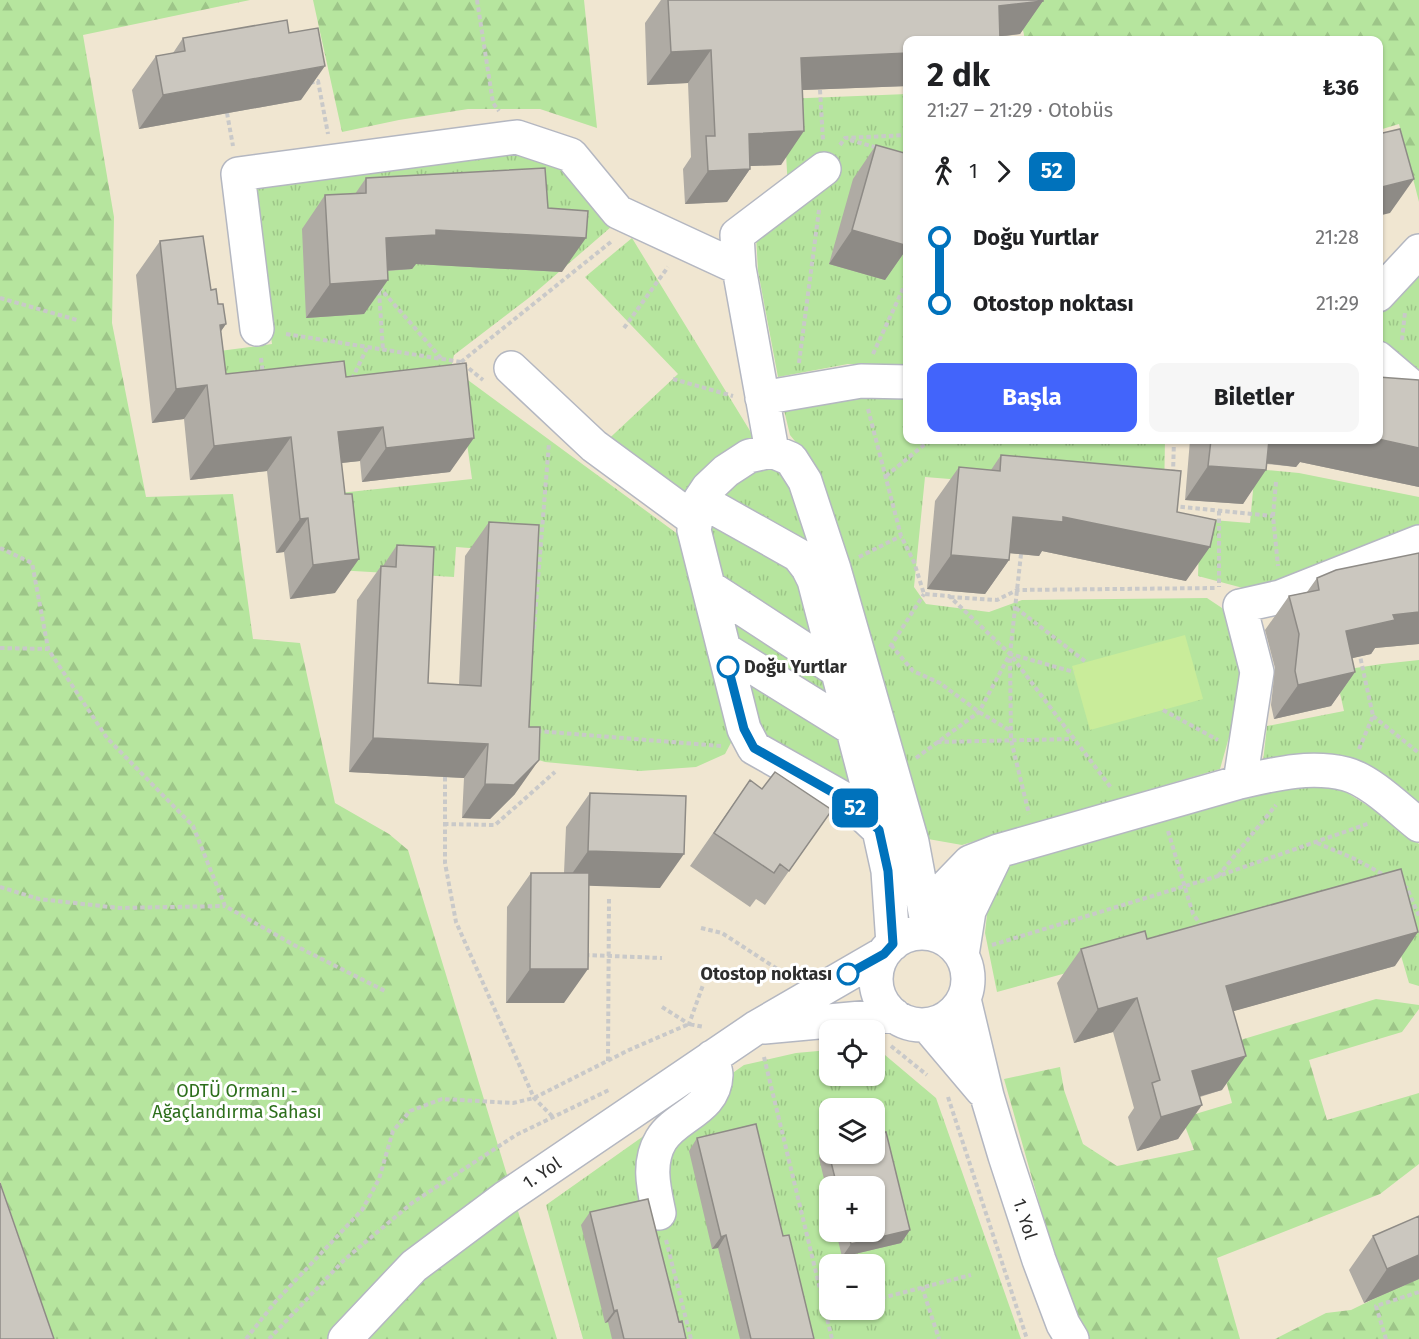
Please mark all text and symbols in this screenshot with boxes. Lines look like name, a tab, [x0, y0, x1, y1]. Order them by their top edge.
text: 2 dk	[927, 55, 990, 95]
text: ₺36	[1323, 74, 1359, 101]
text: 21:27 – 21:29 · Otobüs	[927, 98, 1113, 122]
icon: walk	[927, 155, 960, 188]
icon: forward	[987, 155, 1020, 188]
text: 52	[1041, 158, 1063, 184]
text: 1	[969, 159, 978, 183]
text: Doğu Yurtlar	[973, 224, 1099, 251]
text: 21:28	[1315, 225, 1359, 249]
text: Otostop noktası	[973, 290, 1134, 317]
text: 21:29	[1316, 291, 1359, 315]
button: Başla	[927, 363, 1137, 432]
button: Biletler	[1149, 363, 1359, 432]
marker: Doğu Yurtlar	[717, 656, 739, 678]
place label: Doğu Yurtlar	[744, 656, 848, 678]
line badge: 52	[828, 788, 882, 828]
text: 52	[844, 795, 866, 821]
place label: Otostop noktası	[701, 963, 832, 985]
marker: Otostop noktası	[837, 963, 859, 985]
map controls	[819, 1020, 885, 1320]
button: locate	[819, 1020, 885, 1086]
park label: ODTÜ Ormanı - Ağaçlandırma Sahası	[152, 1080, 322, 1123]
button: layers	[819, 1098, 885, 1164]
street label: 1. Yol	[519, 1152, 565, 1194]
button: +	[819, 1176, 885, 1242]
street label: 1. Yol	[1008, 1196, 1042, 1242]
button: −	[819, 1254, 885, 1320]

